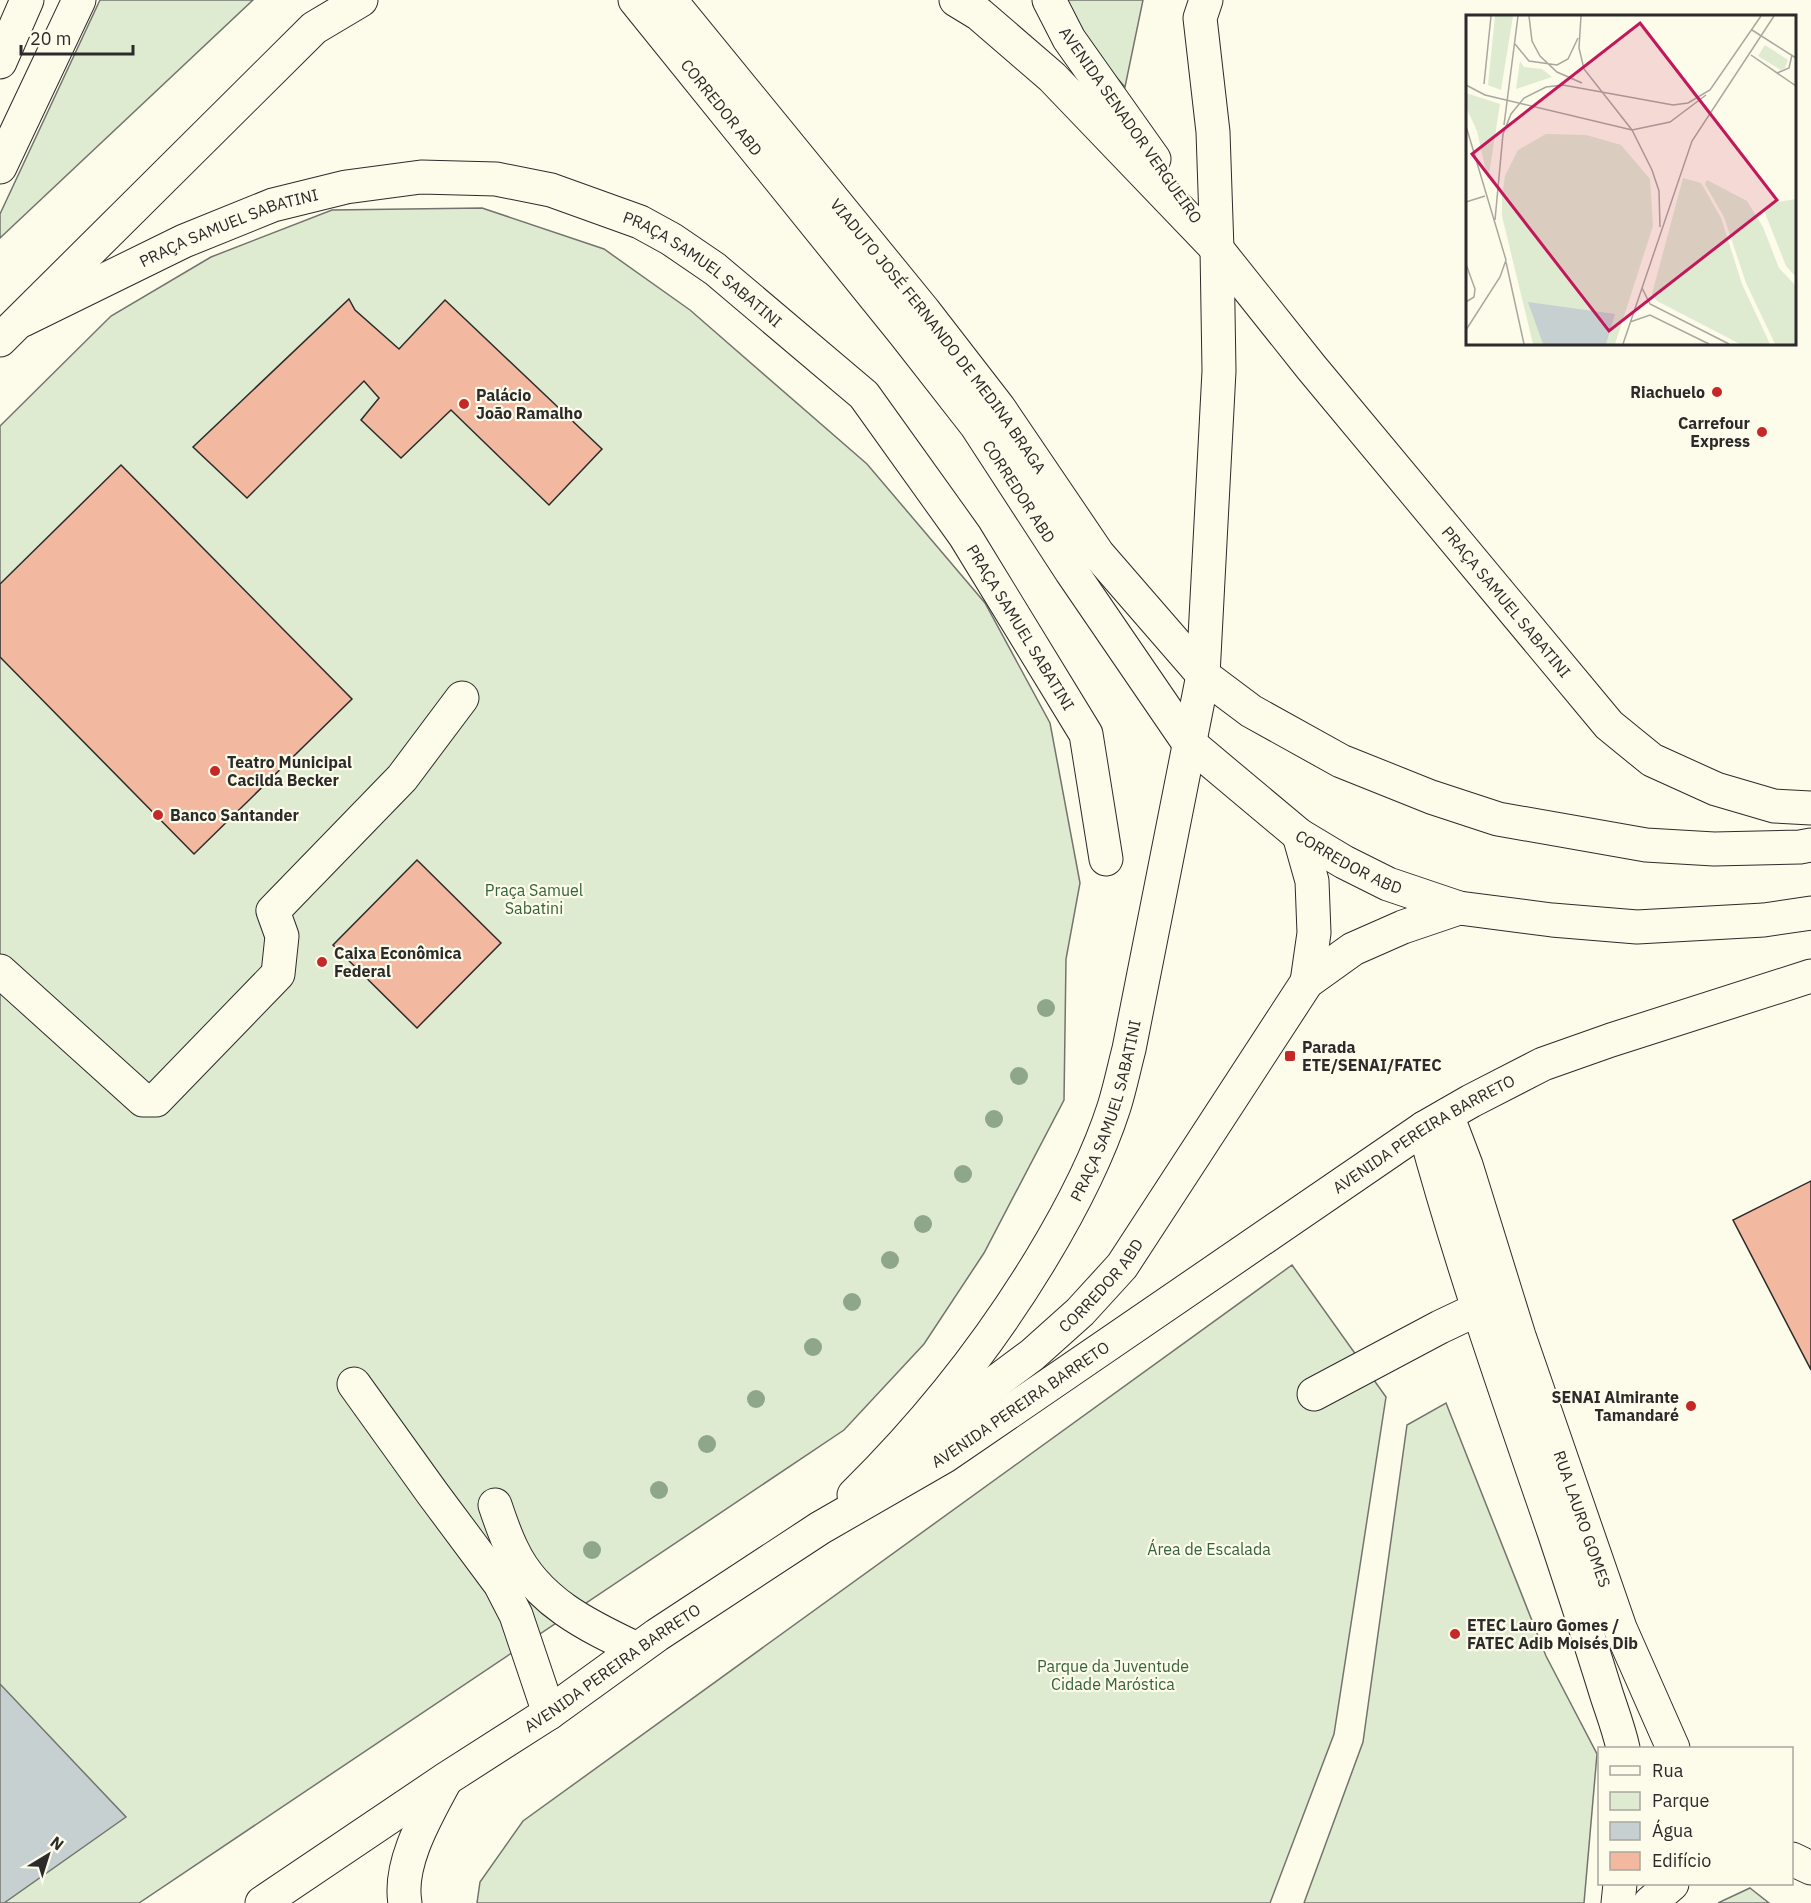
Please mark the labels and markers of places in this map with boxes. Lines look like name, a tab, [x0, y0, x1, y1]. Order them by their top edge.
place label: Riachuelo	[1630, 382, 1705, 402]
place label: Palácio João Ramalho	[476, 385, 582, 423]
marker: Riachuelo	[1710, 385, 1724, 399]
marker: Palácio João Ramalho	[457, 397, 471, 411]
place label: Carrefour Express	[1678, 413, 1751, 451]
marker: Carrefour Express	[1755, 425, 1769, 439]
place label: Teatro Municipal Cacilda Becker	[227, 752, 352, 790]
marker: Teatro Municipal Cacilda Becker	[208, 764, 222, 778]
place label: Banco Santander	[170, 805, 299, 825]
marker: Banco Santander	[151, 808, 165, 822]
place label: Caixa Econômica Federal	[334, 943, 462, 981]
marker: Caixa Econômica Federal	[315, 955, 329, 969]
place label: Parada ETE/SENAI/FATEC	[1302, 1037, 1442, 1075]
marker: Parada ETE/SENAI/FATEC	[1283, 1049, 1297, 1063]
place label: SENAI Almirante Tamandaré	[1551, 1387, 1679, 1425]
marker: SENAI Almirante Tamandaré	[1684, 1399, 1698, 1413]
place label: ETEC Lauro Gomes / FATEC Adib Moisés Dib	[1467, 1615, 1638, 1653]
marker: ETEC Lauro Gomes / FATEC Adib Moisés Dib	[1448, 1627, 1462, 1641]

